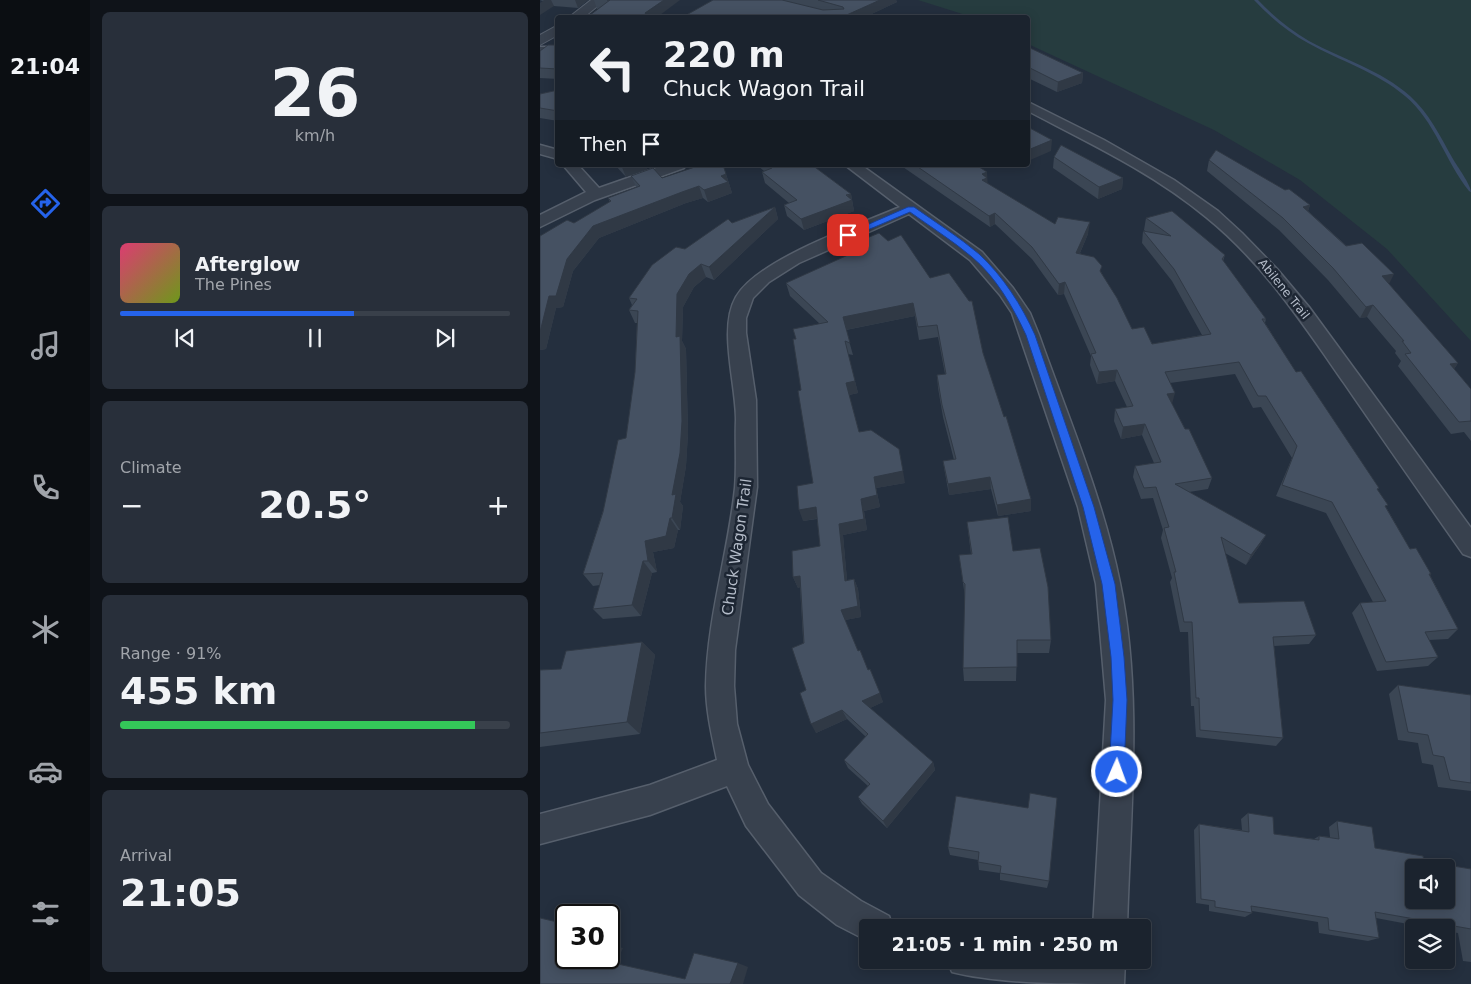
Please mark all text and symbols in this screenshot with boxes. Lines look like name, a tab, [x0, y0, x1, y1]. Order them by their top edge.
icon: left	[580, 35, 645, 100]
text: 220 m	[663, 35, 785, 75]
text: 21:04	[10, 54, 80, 79]
text: 26	[270, 56, 360, 131]
text: Chuck Wagon Trail	[663, 76, 865, 101]
text: km/h	[295, 126, 335, 145]
icon: arrive	[637, 130, 665, 158]
text: Then	[580, 133, 627, 155]
icon: directions	[28, 186, 63, 221]
pin	[827, 214, 869, 256]
icon: arrive	[834, 221, 862, 249]
text: Afterglow	[195, 253, 300, 275]
street label: Abilene Trail	[1256, 256, 1312, 322]
text: The Pines	[195, 275, 272, 294]
icon: previous	[171, 324, 199, 352]
icon: pause	[301, 324, 329, 352]
icon: next	[431, 324, 459, 352]
icon: music	[28, 328, 63, 363]
text: Climate	[120, 458, 182, 477]
icon: phone	[28, 470, 63, 505]
street label: Chuck Wagon Trail	[718, 477, 756, 617]
text: 20.5°	[259, 483, 371, 527]
text: −	[120, 489, 143, 522]
text: +	[487, 489, 510, 522]
icon: climate	[28, 612, 63, 647]
text: Range · 91%	[120, 644, 222, 663]
text: 455 km	[120, 669, 277, 713]
position arrow	[1090, 745, 1142, 797]
icon: car	[28, 754, 63, 789]
text: Arrival	[120, 846, 172, 865]
map controls	[1405, 859, 1455, 969]
button: sound	[1405, 859, 1455, 909]
text: 21:05	[120, 871, 241, 915]
icon: filters	[28, 896, 63, 931]
speed limit sign: 30	[555, 904, 620, 969]
button: layers	[1405, 919, 1455, 969]
text: 21:05 · 1 min · 250 m	[891, 933, 1119, 955]

